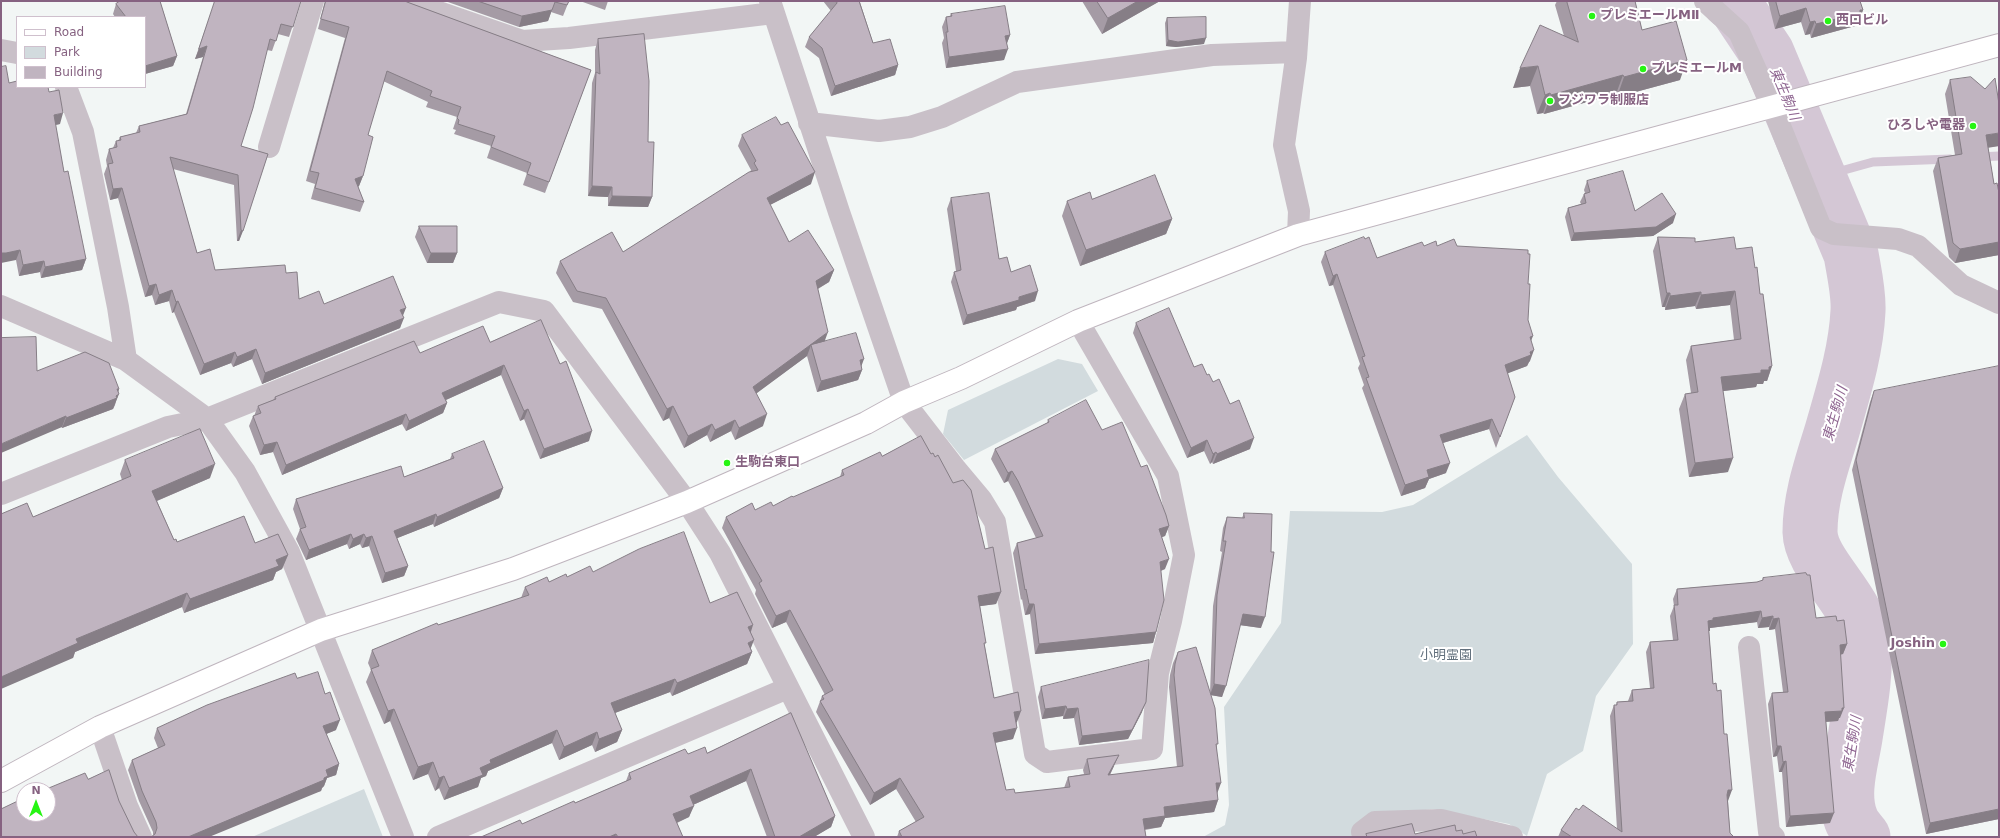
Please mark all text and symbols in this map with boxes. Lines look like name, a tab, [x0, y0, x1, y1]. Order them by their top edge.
place label: プレミエールMⅡ	[1600, 8, 1699, 24]
marker: プレミエールMⅡ	[1587, 11, 1597, 21]
place label: 西口ビル	[1836, 13, 1888, 29]
legend	[16, 16, 146, 88]
marker: 西口ビル	[1823, 16, 1833, 26]
text: Road	[54, 25, 84, 39]
text: Park	[54, 45, 80, 59]
place label: プレミエールM	[1651, 61, 1742, 77]
marker: プレミエールM	[1638, 64, 1648, 74]
text: Building	[54, 65, 103, 79]
water label: 東生駒川	[1765, 65, 1803, 123]
place label: フジワラ制服店	[1558, 93, 1649, 109]
marker: フジワラ制服店	[1545, 96, 1555, 106]
place label: ひろしや電器	[1887, 118, 1965, 134]
marker: ひろしや電器	[1968, 121, 1978, 131]
water label: 東生駒川	[1820, 385, 1852, 443]
place label: 生駒台東口	[735, 455, 800, 471]
marker: 生駒台東口	[722, 458, 732, 468]
place label: Joshin	[1891, 636, 1935, 652]
marker: Joshin	[1938, 639, 1948, 649]
park label: 小明霊園	[1420, 648, 1472, 664]
water label: 東生駒川	[1840, 715, 1866, 773]
north arrow	[16, 782, 56, 822]
text: N	[31, 784, 41, 797]

